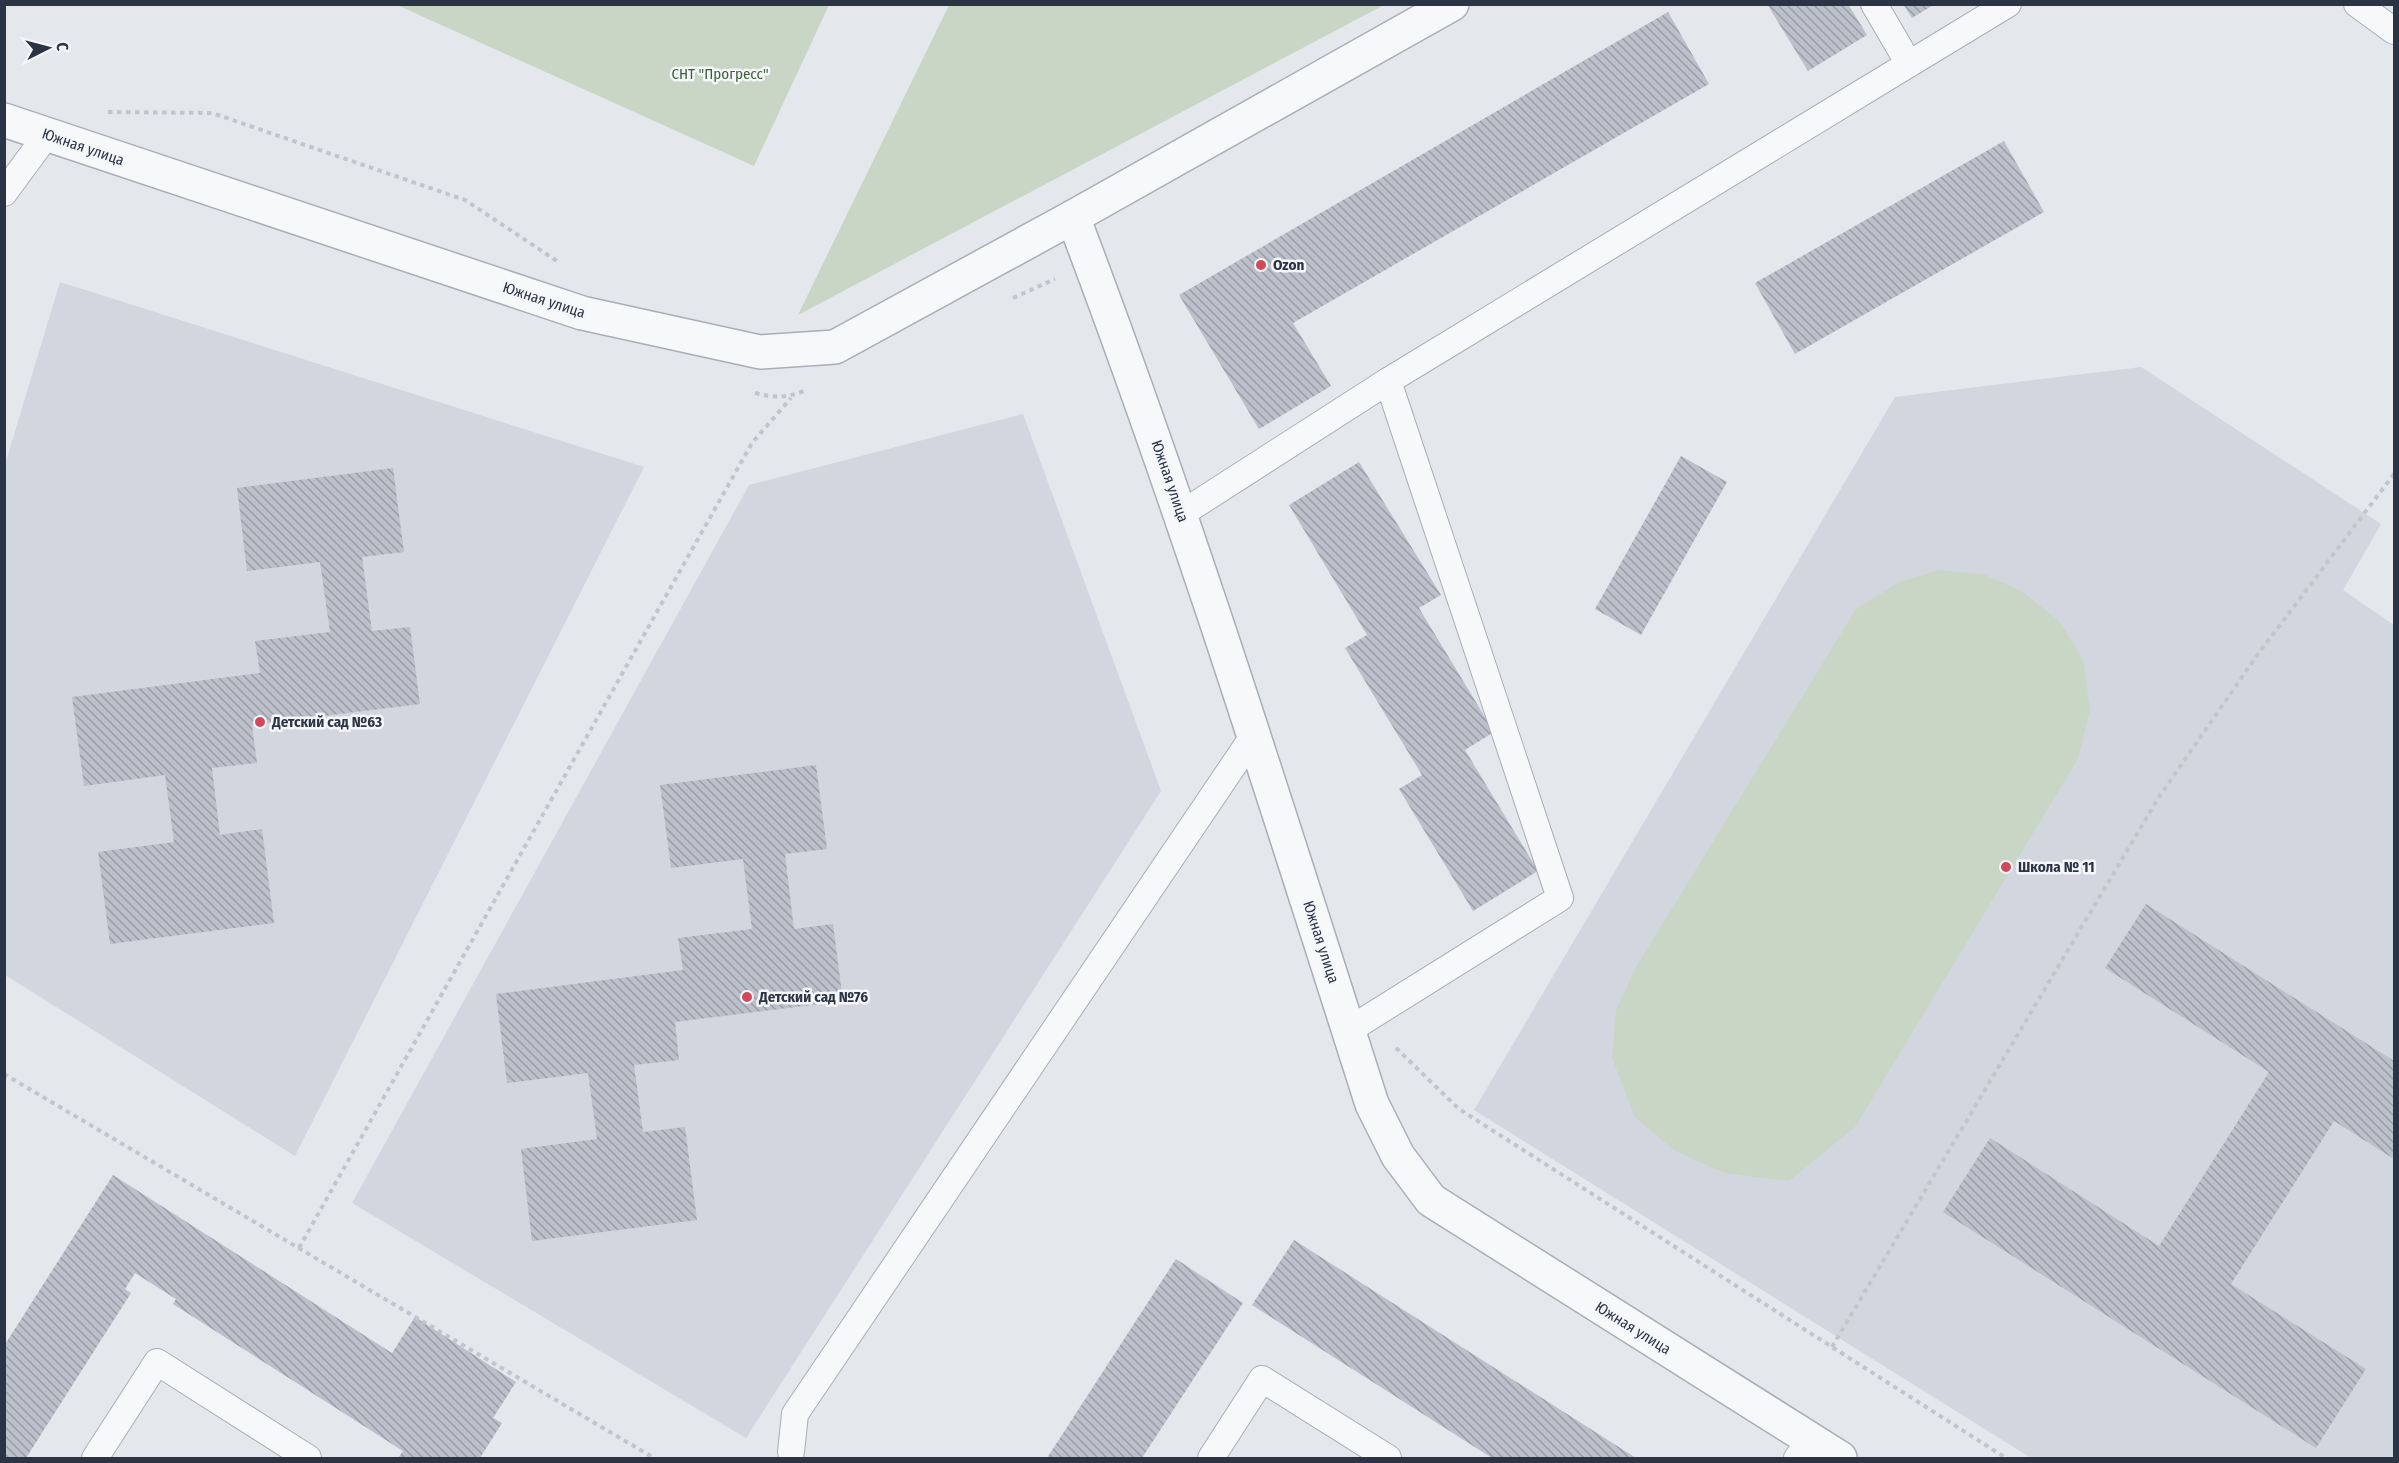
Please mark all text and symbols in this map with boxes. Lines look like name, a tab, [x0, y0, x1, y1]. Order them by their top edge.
north arrow	[18, 18, 78, 78]
text: С	[53, 41, 72, 52]
park label: СНТ "Прогресс"	[671, 65, 769, 83]
street label: Южная улица	[40, 125, 126, 169]
place label: Ozon	[1273, 256, 1304, 274]
marker: Ozon	[1254, 258, 1268, 272]
street label: Южная улица	[501, 278, 587, 322]
street label: Южная улица	[1148, 438, 1192, 524]
place label: Детский сад №63	[271, 713, 382, 731]
marker: Детский сад №63	[253, 715, 267, 729]
place label: Школа № 11	[2018, 858, 2095, 876]
marker: Школа № 11	[1999, 860, 2013, 874]
street label: Южная улица	[1299, 899, 1343, 985]
place label: Детский сад №76	[758, 988, 868, 1006]
marker: Детский сад №76	[740, 990, 754, 1004]
street label: Южная улица	[1592, 1298, 1674, 1358]

